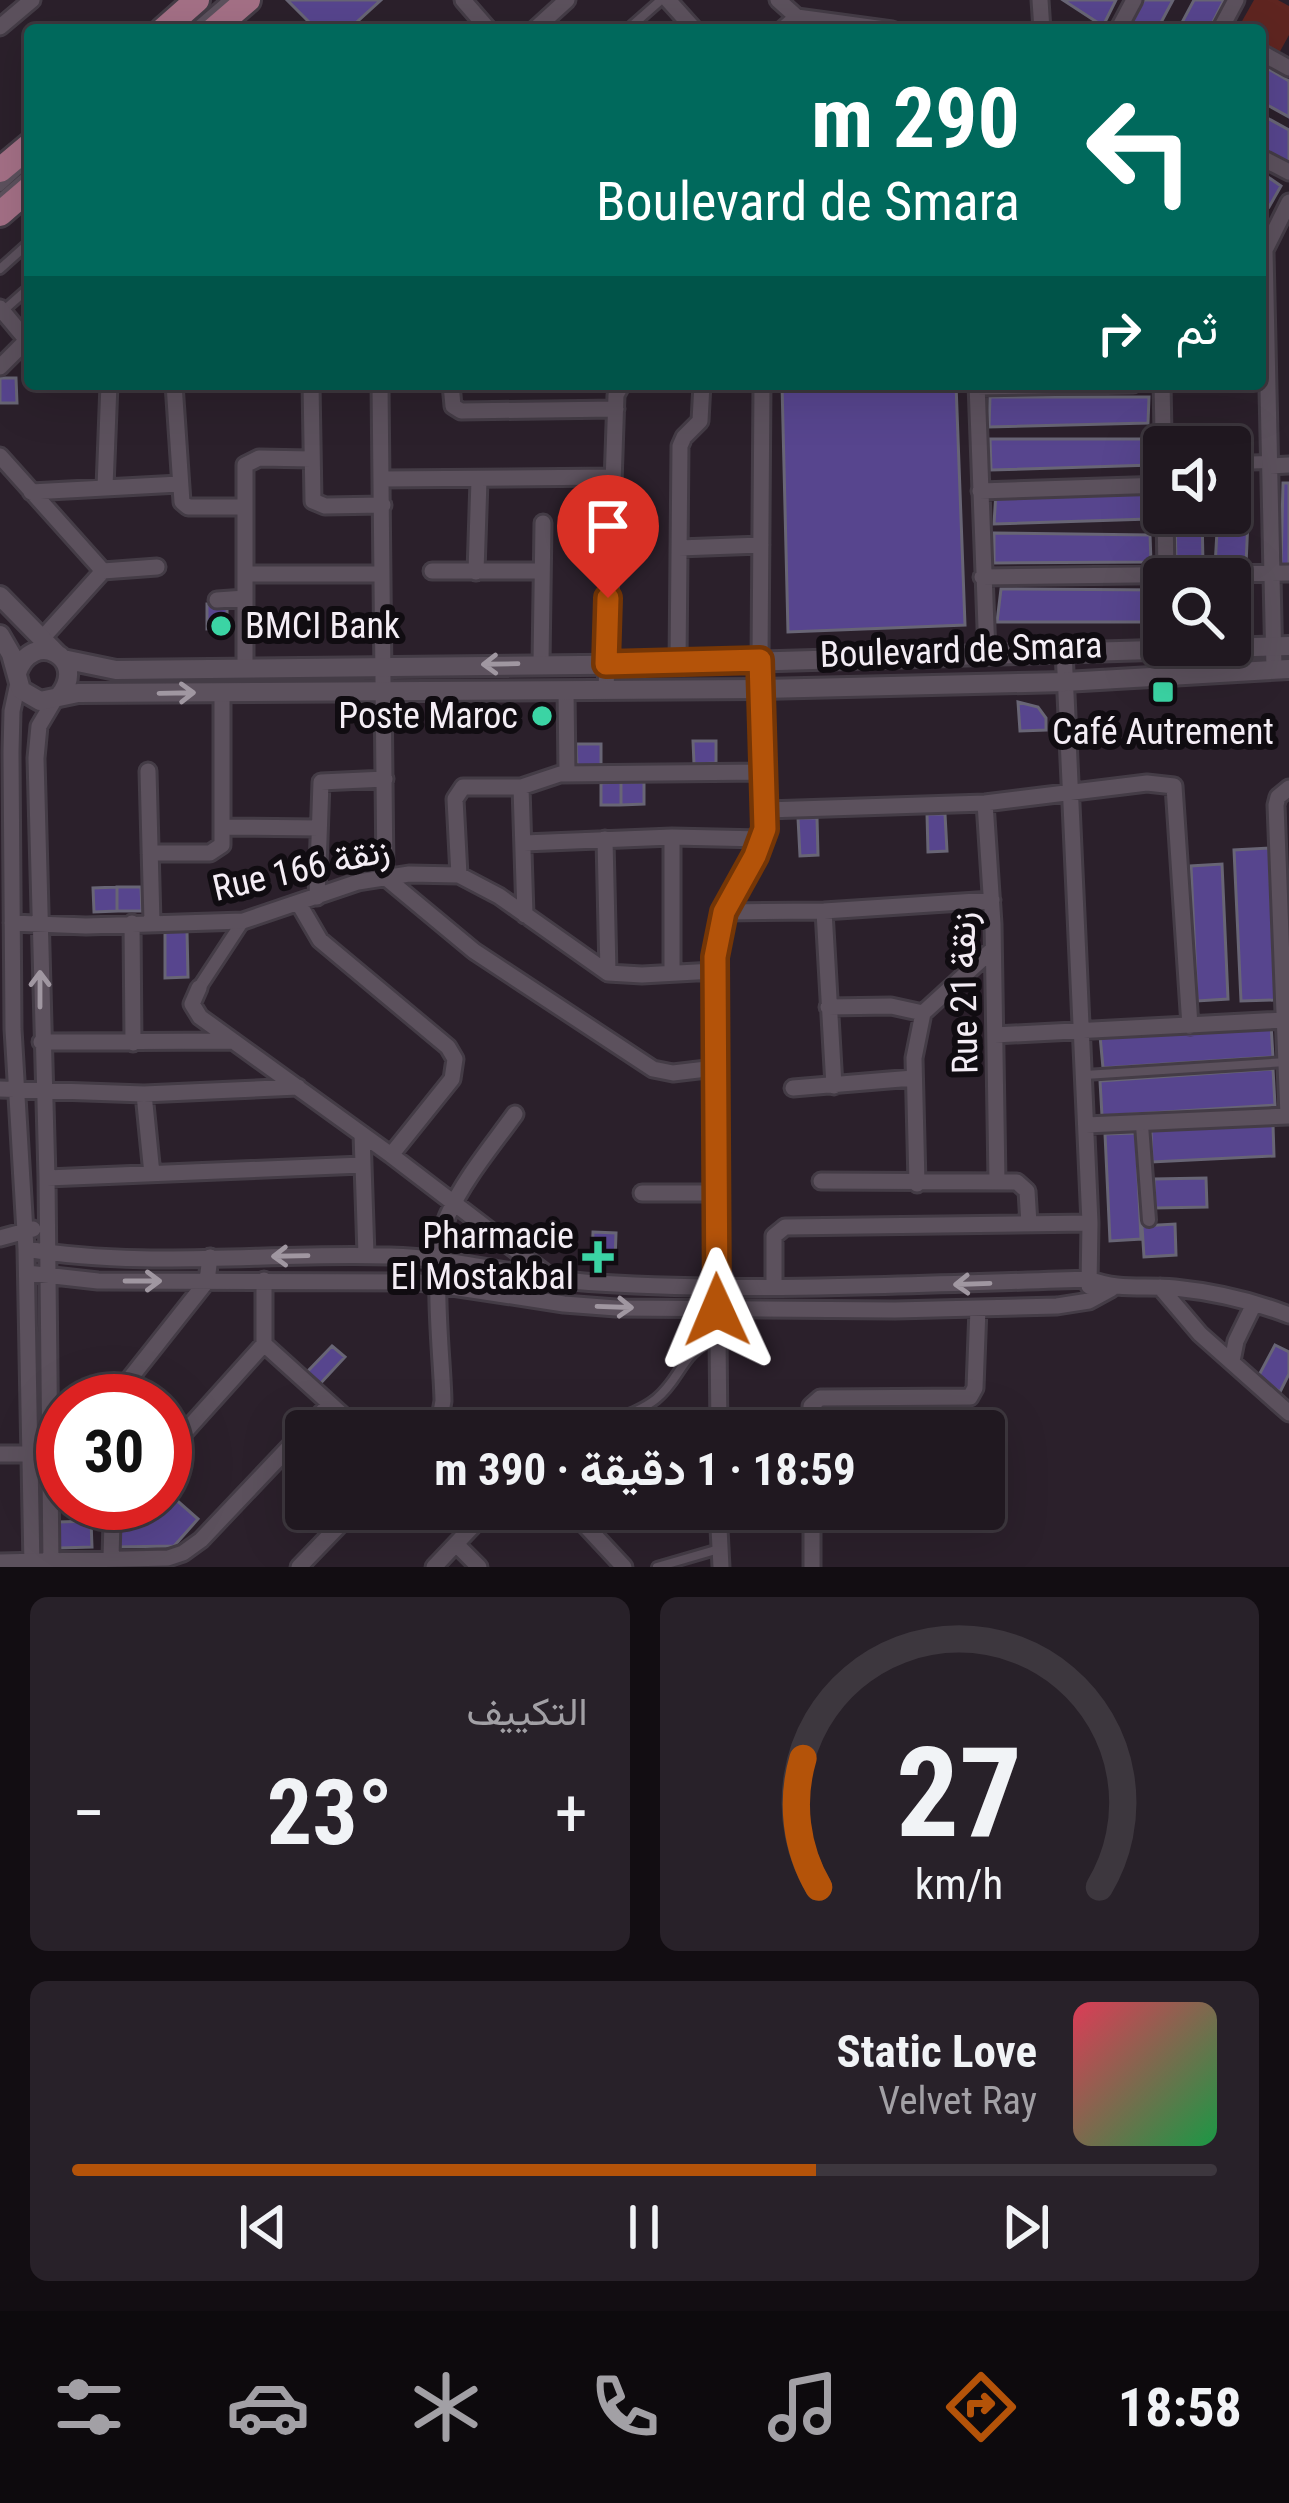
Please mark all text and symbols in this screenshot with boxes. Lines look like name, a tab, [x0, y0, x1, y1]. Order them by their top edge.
text: 290 m	[811, 69, 1020, 168]
icon: left	[1062, 72, 1218, 228]
text: Boulevard de Smara	[596, 170, 1020, 233]
icon: right	[1086, 300, 1152, 366]
text: ثم	[1176, 302, 1218, 355]
map controls	[1143, 426, 1251, 666]
button: sound	[1143, 426, 1251, 534]
pin	[557, 475, 659, 598]
icon: arrive	[575, 493, 641, 559]
button: search	[1143, 558, 1251, 666]
place label: BMCI Bank	[245, 605, 400, 647]
marker: BMCI Bank	[208, 613, 234, 639]
street label: Boulevard de Smara	[819, 624, 1103, 676]
one-way arrow	[481, 653, 520, 675]
marker: Café Autrement	[1150, 679, 1176, 705]
one-way arrow	[157, 682, 196, 705]
place label: Poste Maroc	[338, 695, 518, 737]
marker: Poste Maroc	[529, 703, 555, 729]
place label: Café Autrement	[1052, 711, 1274, 753]
street label: Rue 166 زنقة	[209, 828, 394, 911]
street label: Rue 21 زنقة	[942, 912, 987, 1074]
one-way arrow	[29, 970, 52, 1009]
place label: Pharmacie El Mostakbal	[391, 1215, 574, 1298]
marker: Pharmacie El Mostakbal	[585, 1244, 611, 1270]
one-way arrow	[271, 1245, 310, 1268]
position arrow	[654, 1247, 780, 1373]
one-way arrow	[123, 1270, 162, 1292]
one-way arrow	[953, 1272, 992, 1295]
one-way arrow	[595, 1296, 634, 1319]
speed limit sign: 30	[36, 1374, 192, 1530]
text: 18:59 · 1 دقيقة · 390 m	[434, 1443, 856, 1496]
text: التكييف	[467, 1689, 588, 1735]
text: 27	[896, 1720, 1022, 1866]
text: 23°	[267, 1761, 393, 1866]
text: −	[72, 1775, 105, 1852]
text: +	[555, 1775, 587, 1852]
text: km/h	[915, 1859, 1003, 1909]
text: Static Love	[836, 2025, 1037, 2078]
text: Velvet Ray	[878, 2078, 1037, 2124]
icon: previous	[230, 2194, 296, 2260]
icon: pause	[611, 2194, 677, 2260]
icon: next	[993, 2194, 1059, 2260]
icon: filters	[47, 2365, 131, 2449]
icon: car	[226, 2365, 310, 2449]
icon: climate	[404, 2365, 488, 2449]
icon: phone	[583, 2365, 667, 2449]
icon: music	[761, 2365, 845, 2449]
icon: directions	[939, 2365, 1023, 2449]
text: 18:58	[1118, 2376, 1242, 2439]

